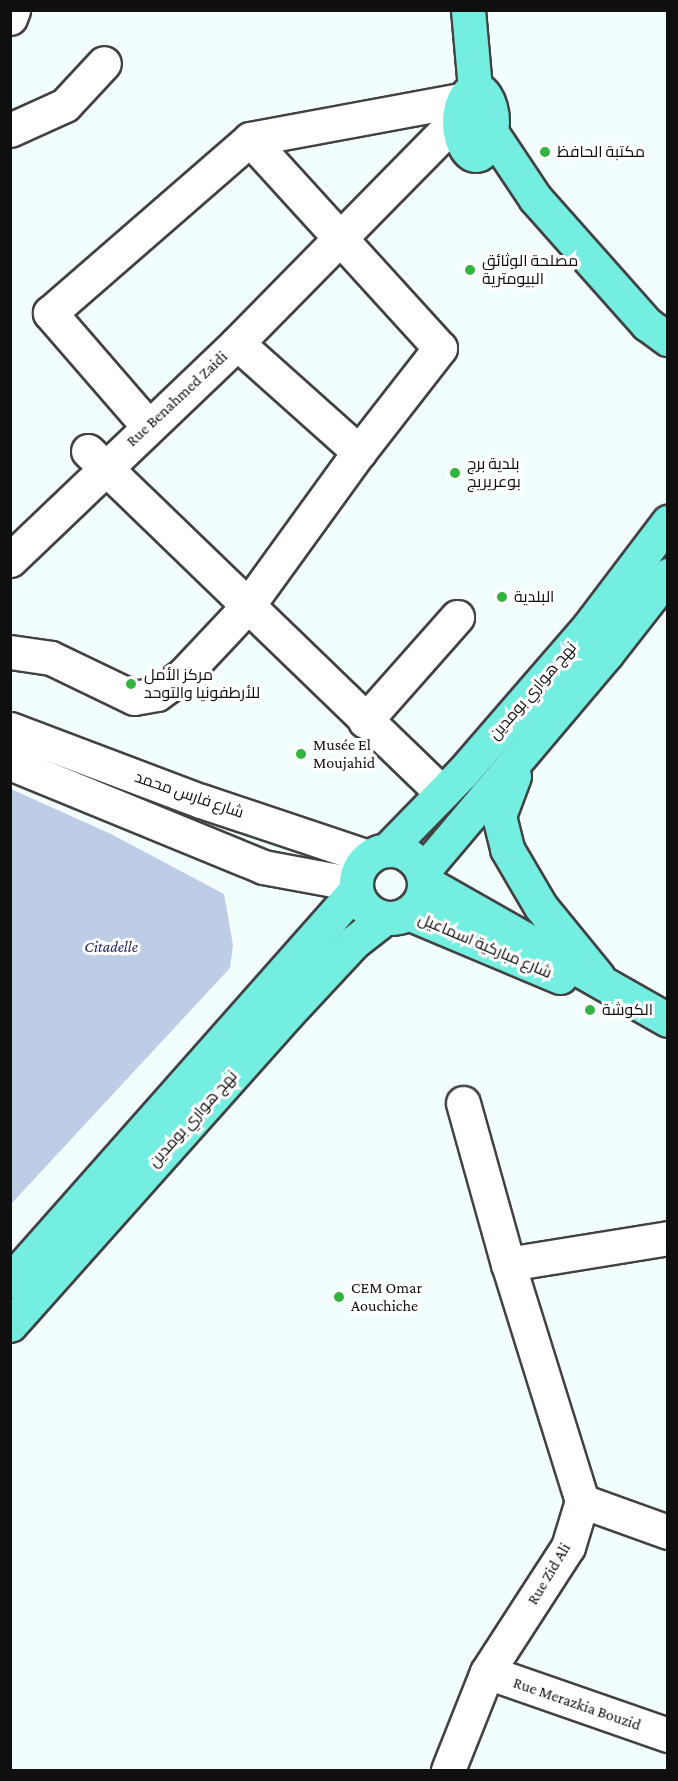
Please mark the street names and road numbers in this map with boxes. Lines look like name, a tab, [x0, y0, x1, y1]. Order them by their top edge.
street label: Rue Benahmed Zaidi	[122, 347, 232, 451]
street label: نهج هواري بومدين	[485, 638, 581, 744]
street label: شارع فارس محمد	[132, 767, 246, 823]
street label: شارع مباركية اسماعيل	[415, 909, 555, 983]
street label: نهج هواري بومدين	[145, 1067, 241, 1171]
street label: Rue Zid Ali	[523, 1540, 575, 1608]
street label: Rue Merazkia Bouzid	[511, 1673, 643, 1735]

